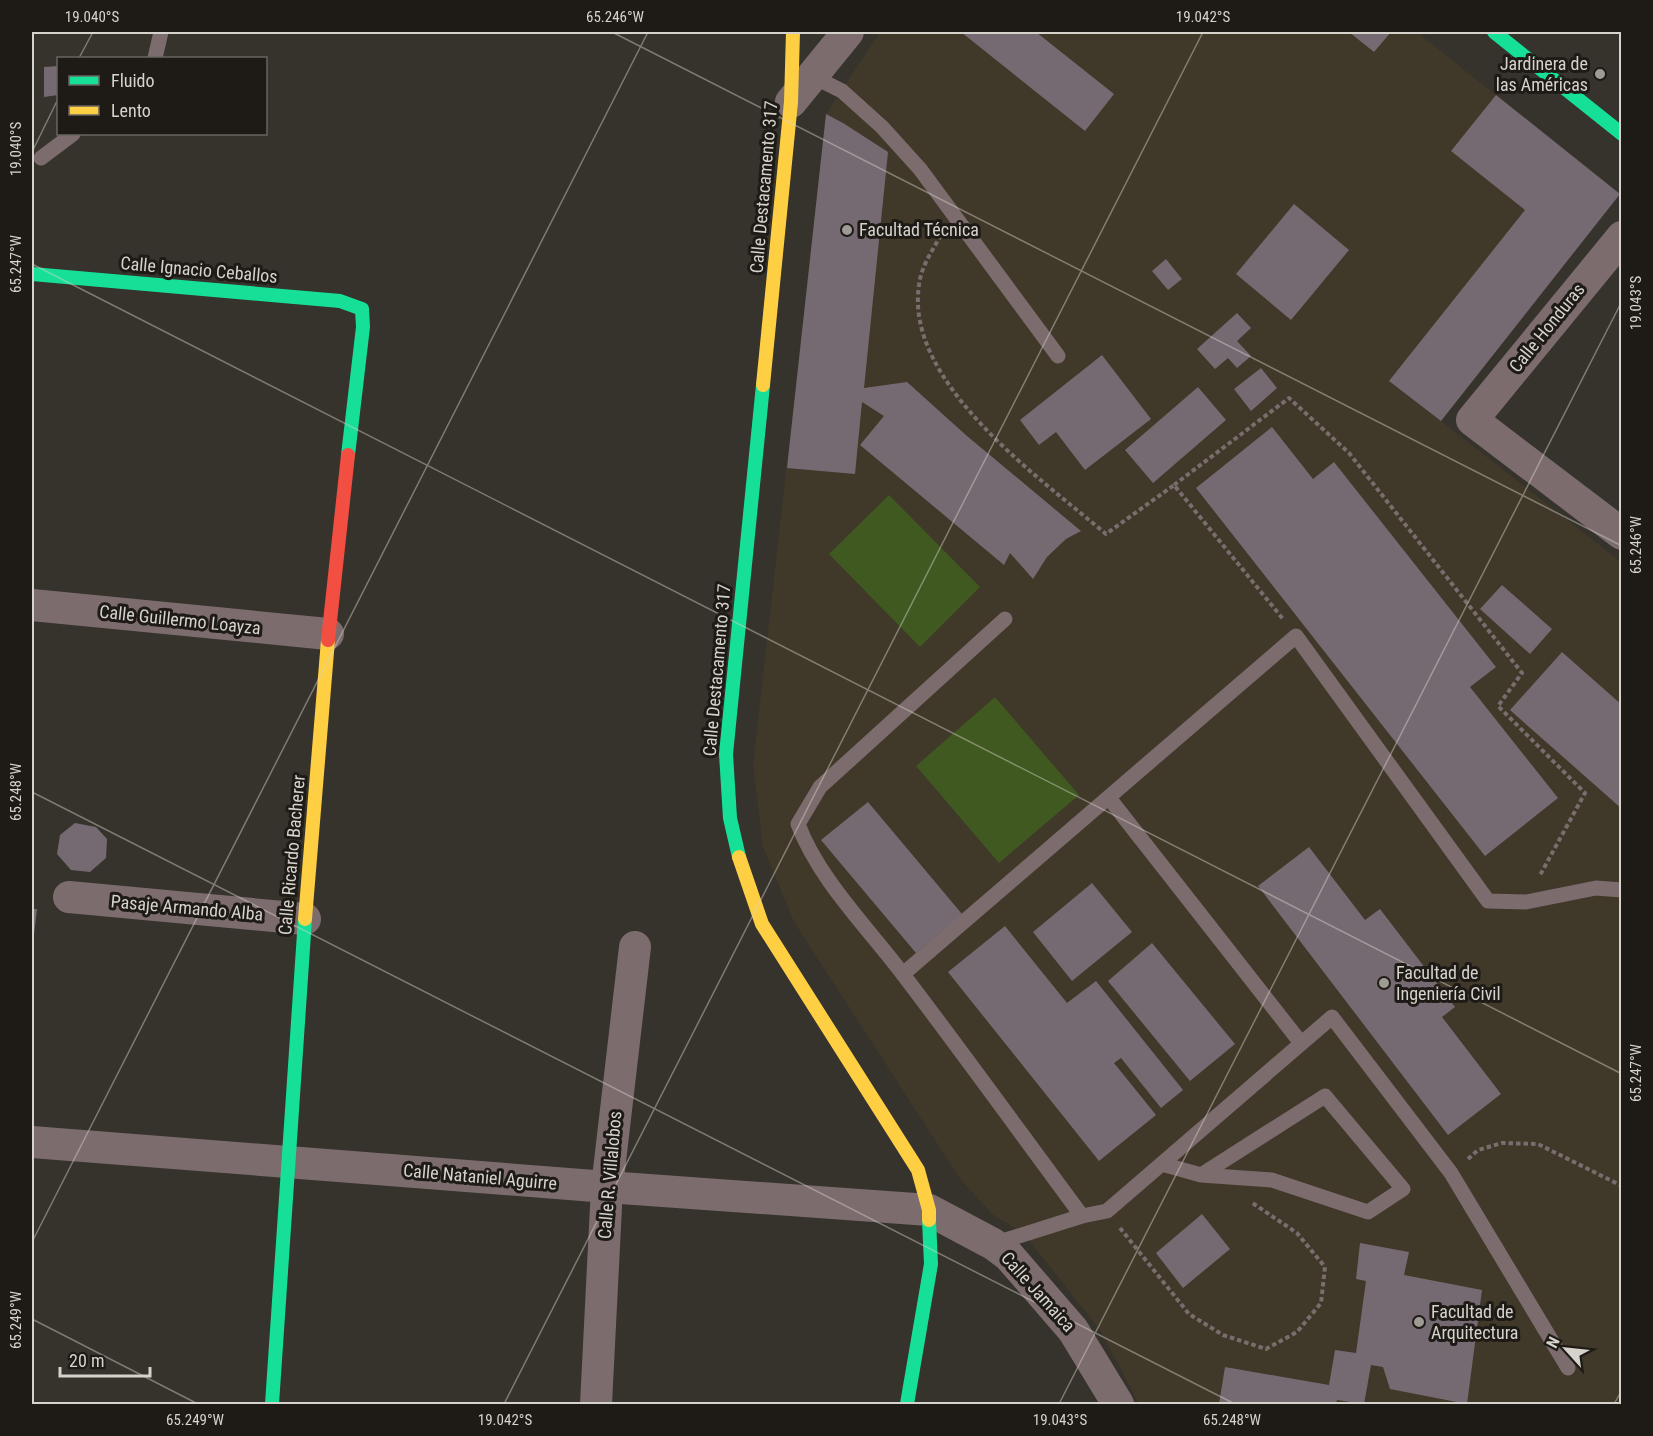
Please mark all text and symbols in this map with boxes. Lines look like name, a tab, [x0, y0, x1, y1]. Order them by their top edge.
text: 19.040°S	[65, 8, 119, 26]
text: 65.246°W	[586, 8, 645, 26]
text: 19.042°S	[1176, 8, 1230, 26]
place label: Jardinera de las Américas	[1496, 53, 1588, 95]
legend	[57, 57, 267, 135]
marker: Jardinera de las Américas	[1593, 67, 1607, 81]
text: Fluido	[111, 70, 155, 91]
text: Lento	[111, 100, 151, 121]
street label: Calle Destacamento 317	[745, 100, 782, 274]
text: 19.040°S	[7, 122, 25, 176]
place label: Facultad Técnica	[859, 219, 979, 240]
marker: Facultad Técnica	[840, 223, 854, 237]
text: 65.247°W	[7, 234, 25, 293]
street label: Calle Ignacio Ceballos	[120, 252, 278, 287]
text: 19.043°S	[1627, 276, 1645, 330]
street label: Calle Honduras	[1504, 279, 1589, 376]
text: 65.246°W	[1627, 515, 1645, 574]
street label: Calle Destacamento 317	[698, 583, 735, 757]
street label: Calle Guillermo Loayza	[98, 601, 262, 638]
text: 65.248°W	[7, 762, 25, 821]
street label: Calle Ricardo Bacherer	[274, 773, 309, 936]
street label: Pasaje Armando Alba	[110, 890, 264, 925]
place label: Facultad de Ingeniería Civil	[1396, 962, 1501, 1004]
marker: Facultad de Ingeniería Civil	[1377, 976, 1391, 990]
text: 65.247°W	[1627, 1043, 1645, 1102]
street label: Calle R. Villalobos	[593, 1110, 626, 1240]
street label: Calle Nataniel Aguirre	[402, 1159, 558, 1194]
street label: Calle Jamaica	[997, 1247, 1080, 1336]
text: 65.249°W	[7, 1290, 25, 1349]
place label: Facultad de Arquitectura	[1431, 1301, 1518, 1343]
marker: Facultad de Arquitectura	[1412, 1315, 1426, 1329]
north arrow	[1536, 1319, 1596, 1379]
text: N	[1542, 1334, 1564, 1351]
scale bar	[60, 1340, 150, 1378]
text: 20 m	[69, 1350, 104, 1371]
text: 65.249°W	[166, 1411, 225, 1429]
text: 19.042°S	[478, 1411, 532, 1429]
text: 19.043°S	[1033, 1411, 1087, 1429]
text: 65.248°W	[1203, 1411, 1262, 1429]

